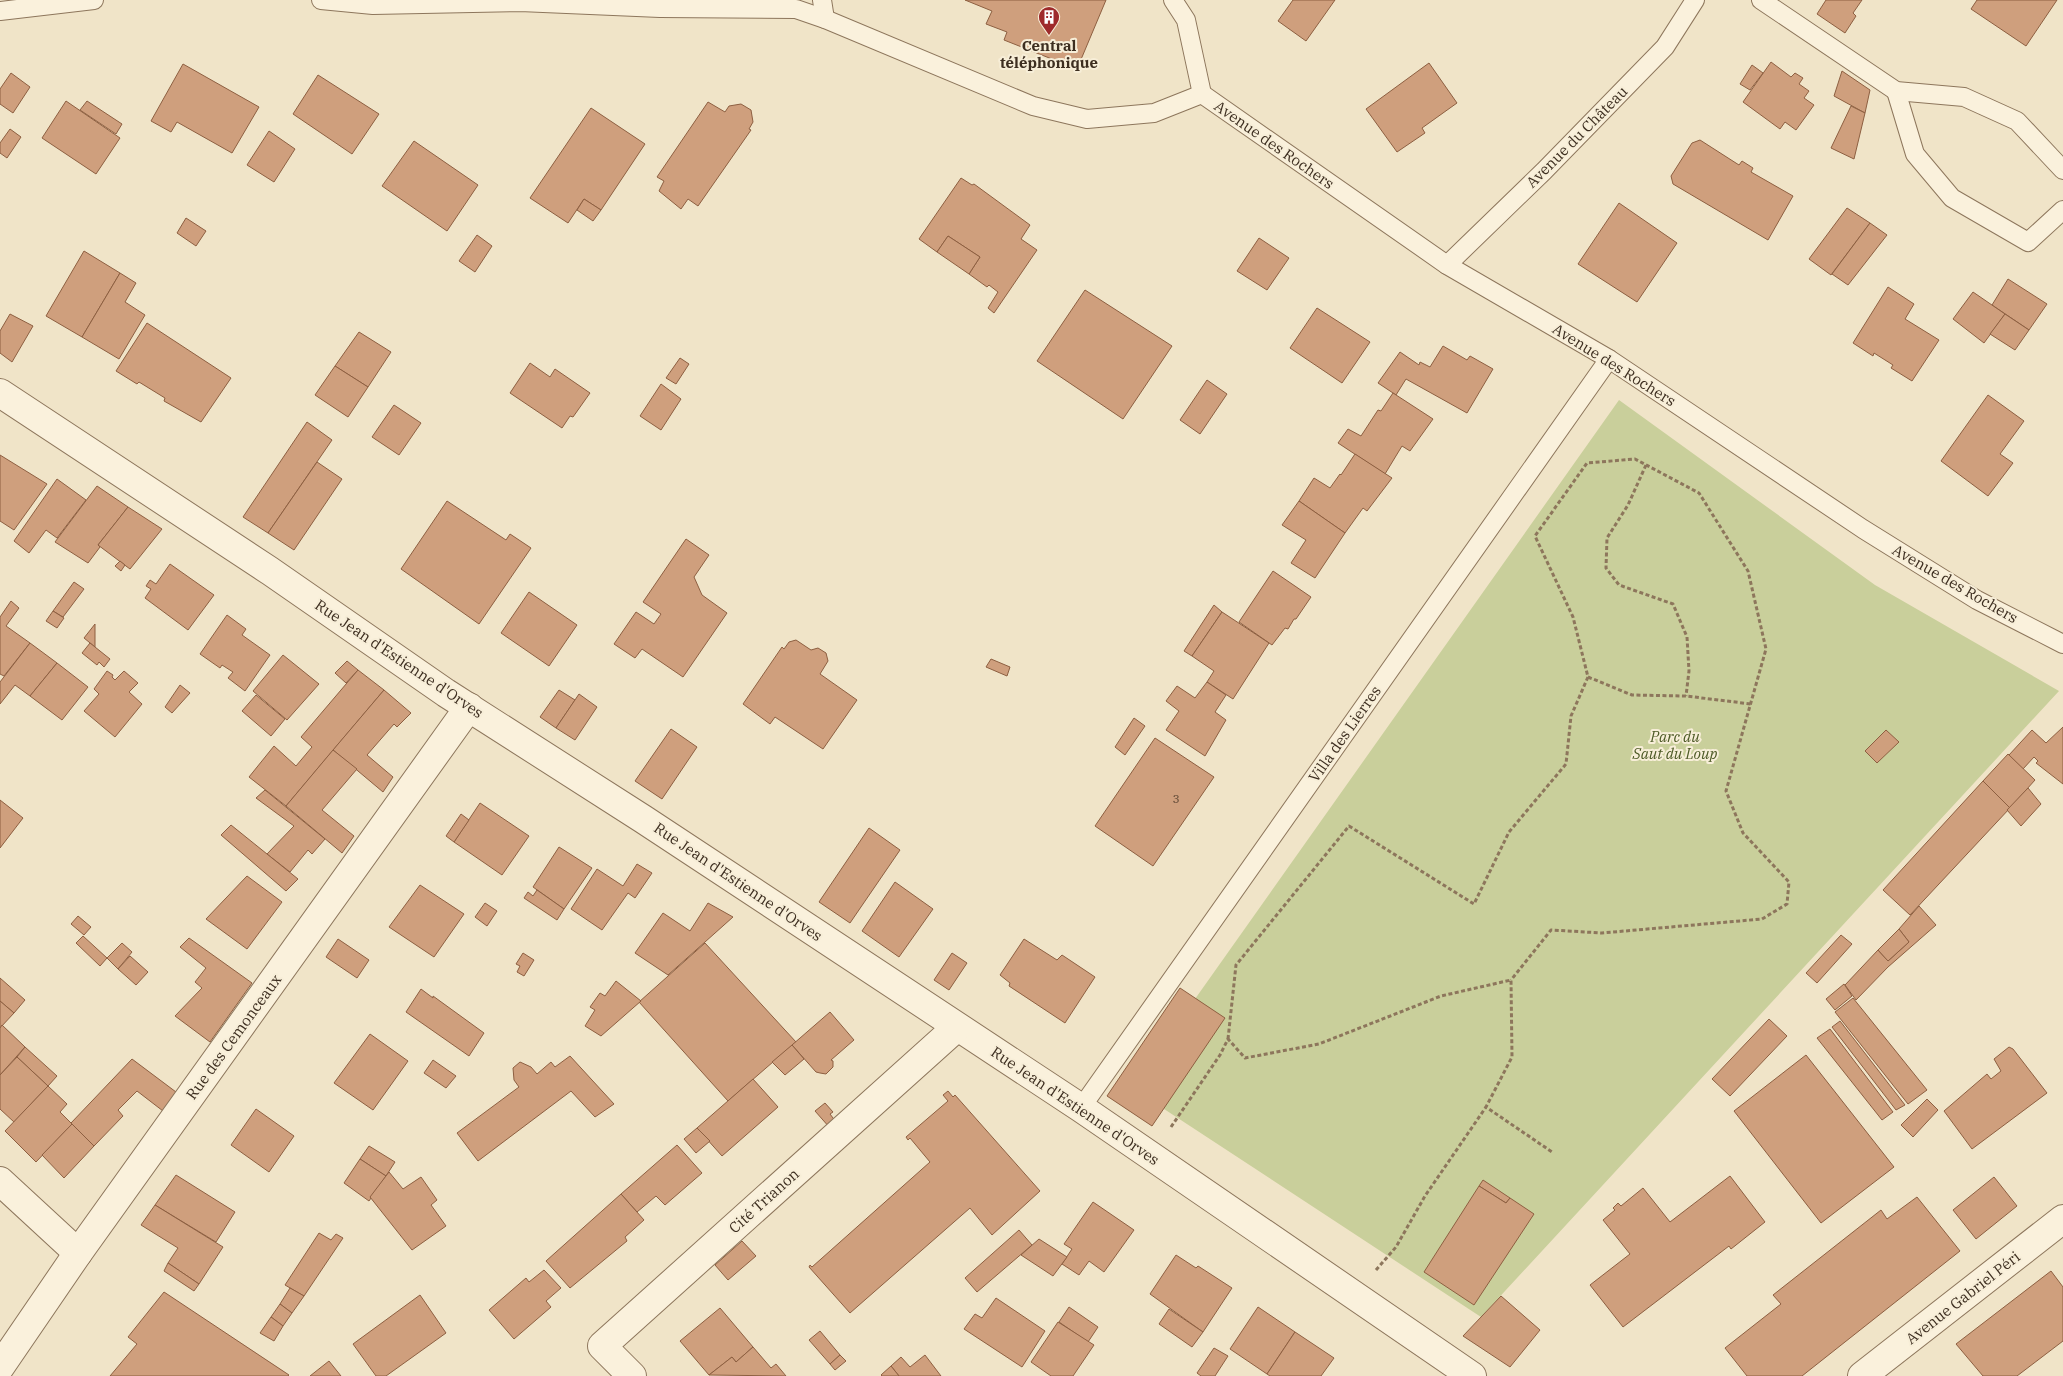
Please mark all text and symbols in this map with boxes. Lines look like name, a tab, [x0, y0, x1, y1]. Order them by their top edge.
building icon: Central téléphonique	[1037, 5, 1061, 36]
place label: Central téléphonique	[1000, 36, 1098, 72]
street label: Avenue du Château	[1522, 82, 1631, 191]
street label: Avenue des Rochers	[1211, 96, 1338, 193]
street label: Avenue des Rochers	[1549, 319, 1679, 410]
street label: Avenue des Rochers	[1889, 540, 2021, 627]
street label: Rue Jean d'Estienne d'Orves	[312, 595, 487, 722]
street label: Villa des Lierres	[1304, 682, 1385, 786]
park label: Parc du Saut du Loup	[1631, 727, 1718, 763]
house number: 3	[1172, 791, 1180, 806]
street label: Rue Jean d'Estienne d'Orves	[651, 818, 826, 945]
street label: Rue des Cemonceaux	[182, 970, 285, 1103]
street label: Rue Jean d'Estienne d'Orves	[988, 1042, 1163, 1169]
street label: Cité Trianon	[725, 1164, 803, 1237]
street label: Avenue Gabriel Péri	[1902, 1247, 2024, 1348]

